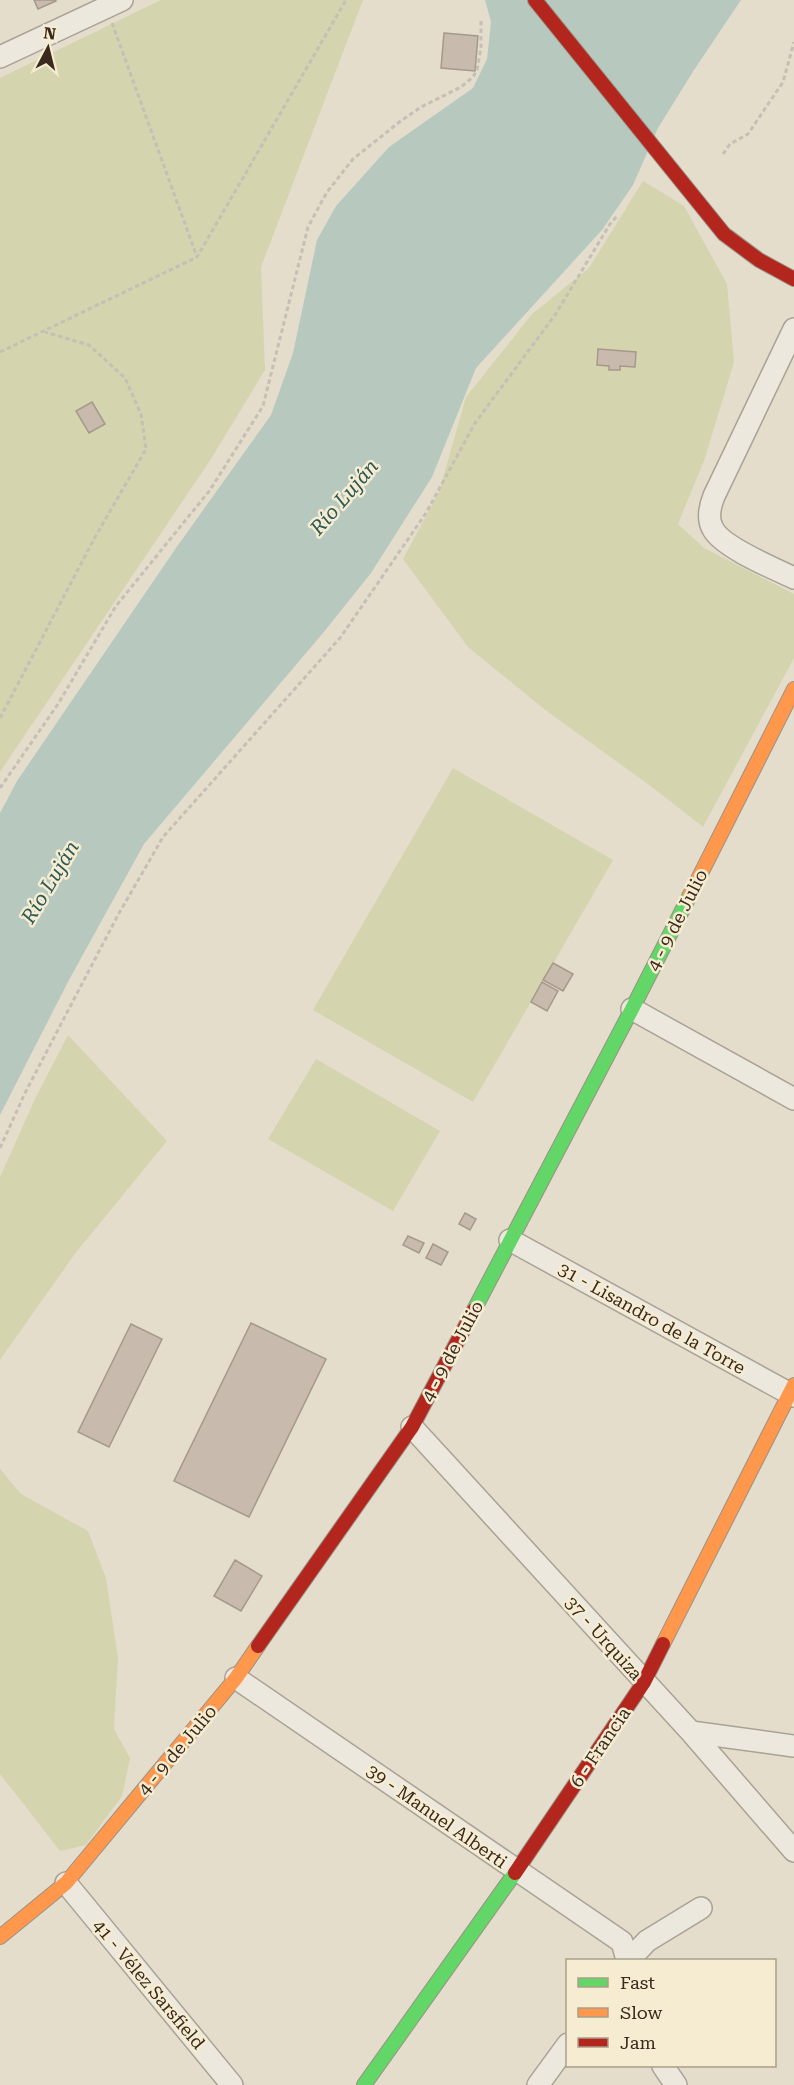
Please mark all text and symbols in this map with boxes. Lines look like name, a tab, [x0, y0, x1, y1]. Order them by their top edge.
north arrow	[18, 18, 78, 78]
text: N	[42, 23, 57, 44]
water label: Río Luján	[304, 454, 383, 540]
water label: Río Luján	[16, 836, 84, 928]
street label: 4 - 9 de Julio	[642, 866, 712, 974]
street label: 31 - Lisandro de la Torre	[555, 1258, 749, 1378]
street label: 4 - 9 de Julio	[417, 1297, 487, 1405]
street label: 37 - Urquiza	[561, 1592, 647, 1684]
street label: 4 - 9 de Julio	[133, 1701, 221, 1799]
street label: 6 - Francia	[566, 1703, 635, 1791]
street label: 39 - Manuel Alberti	[363, 1760, 511, 1872]
street label: 41 - Vélez Sarsfield	[89, 1915, 210, 2053]
legend	[566, 1959, 776, 2067]
text: Fast	[620, 1972, 655, 1993]
text: Slow	[620, 2002, 662, 2023]
text: Jam	[620, 2032, 656, 2053]

